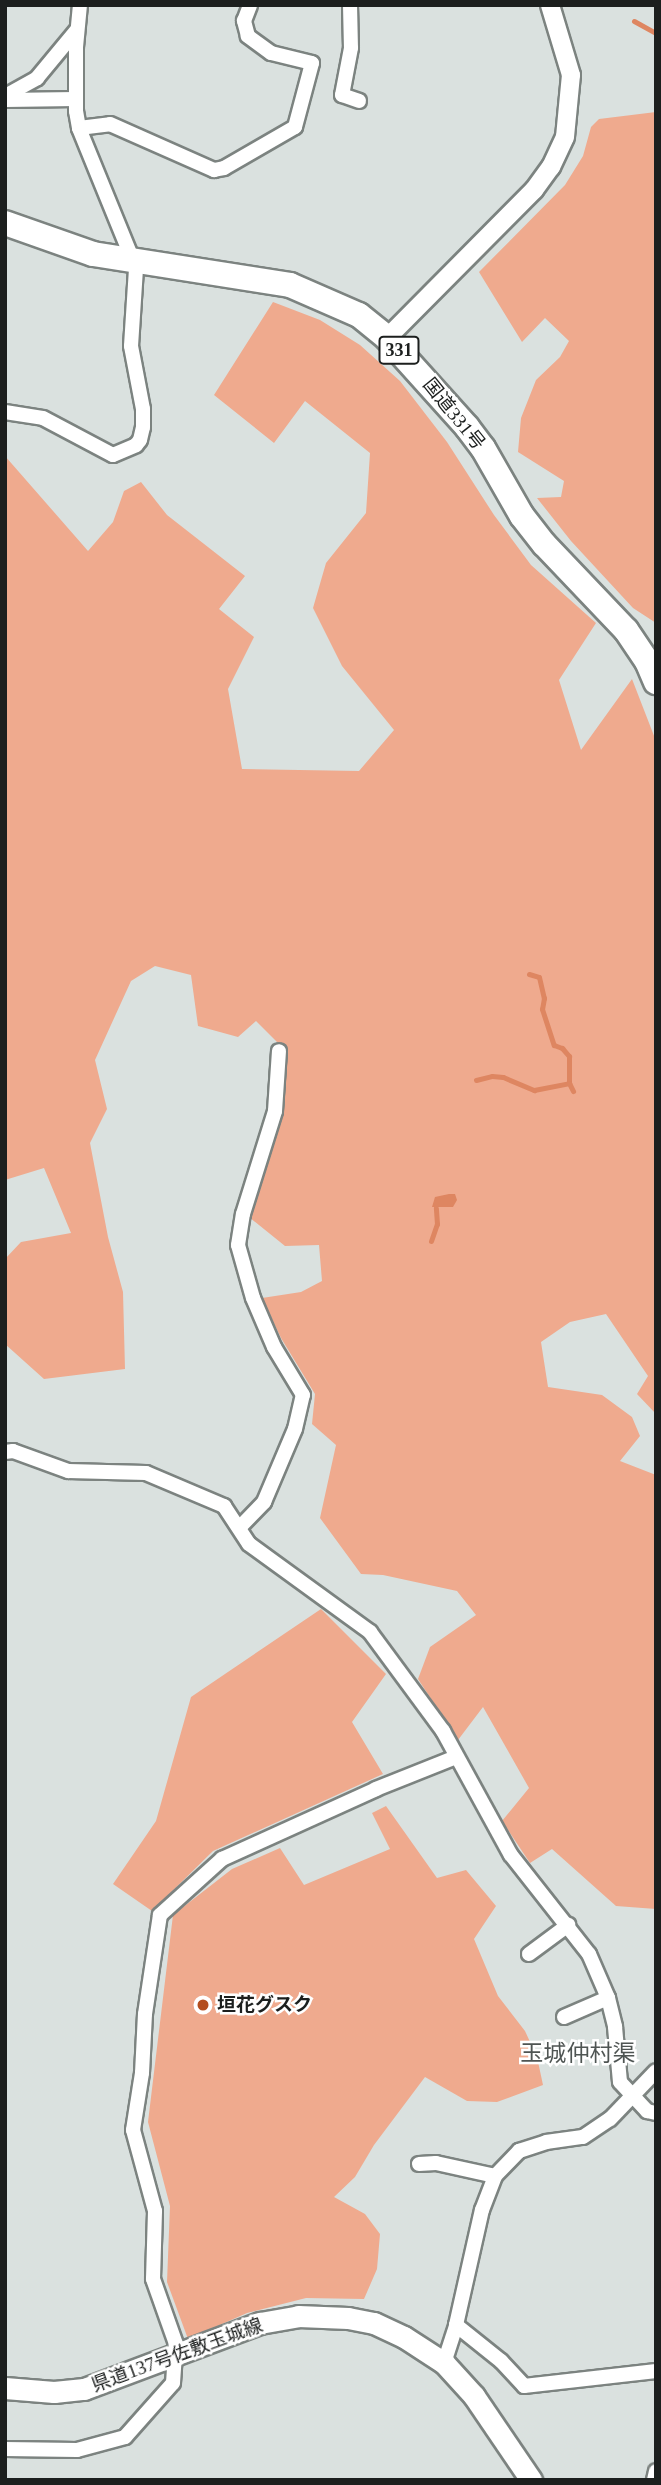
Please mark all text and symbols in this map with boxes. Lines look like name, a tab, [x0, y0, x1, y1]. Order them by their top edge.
road number: 331	[378, 336, 420, 364]
street label: 国道331号	[418, 374, 490, 454]
place label: 垣花グスク	[217, 1994, 312, 2016]
marker: 垣花グスク	[195, 1997, 211, 2013]
district label: 玉城仲村渠	[521, 2040, 635, 2068]
street label: 県道137号佐敷玉城線	[88, 2313, 266, 2397]

